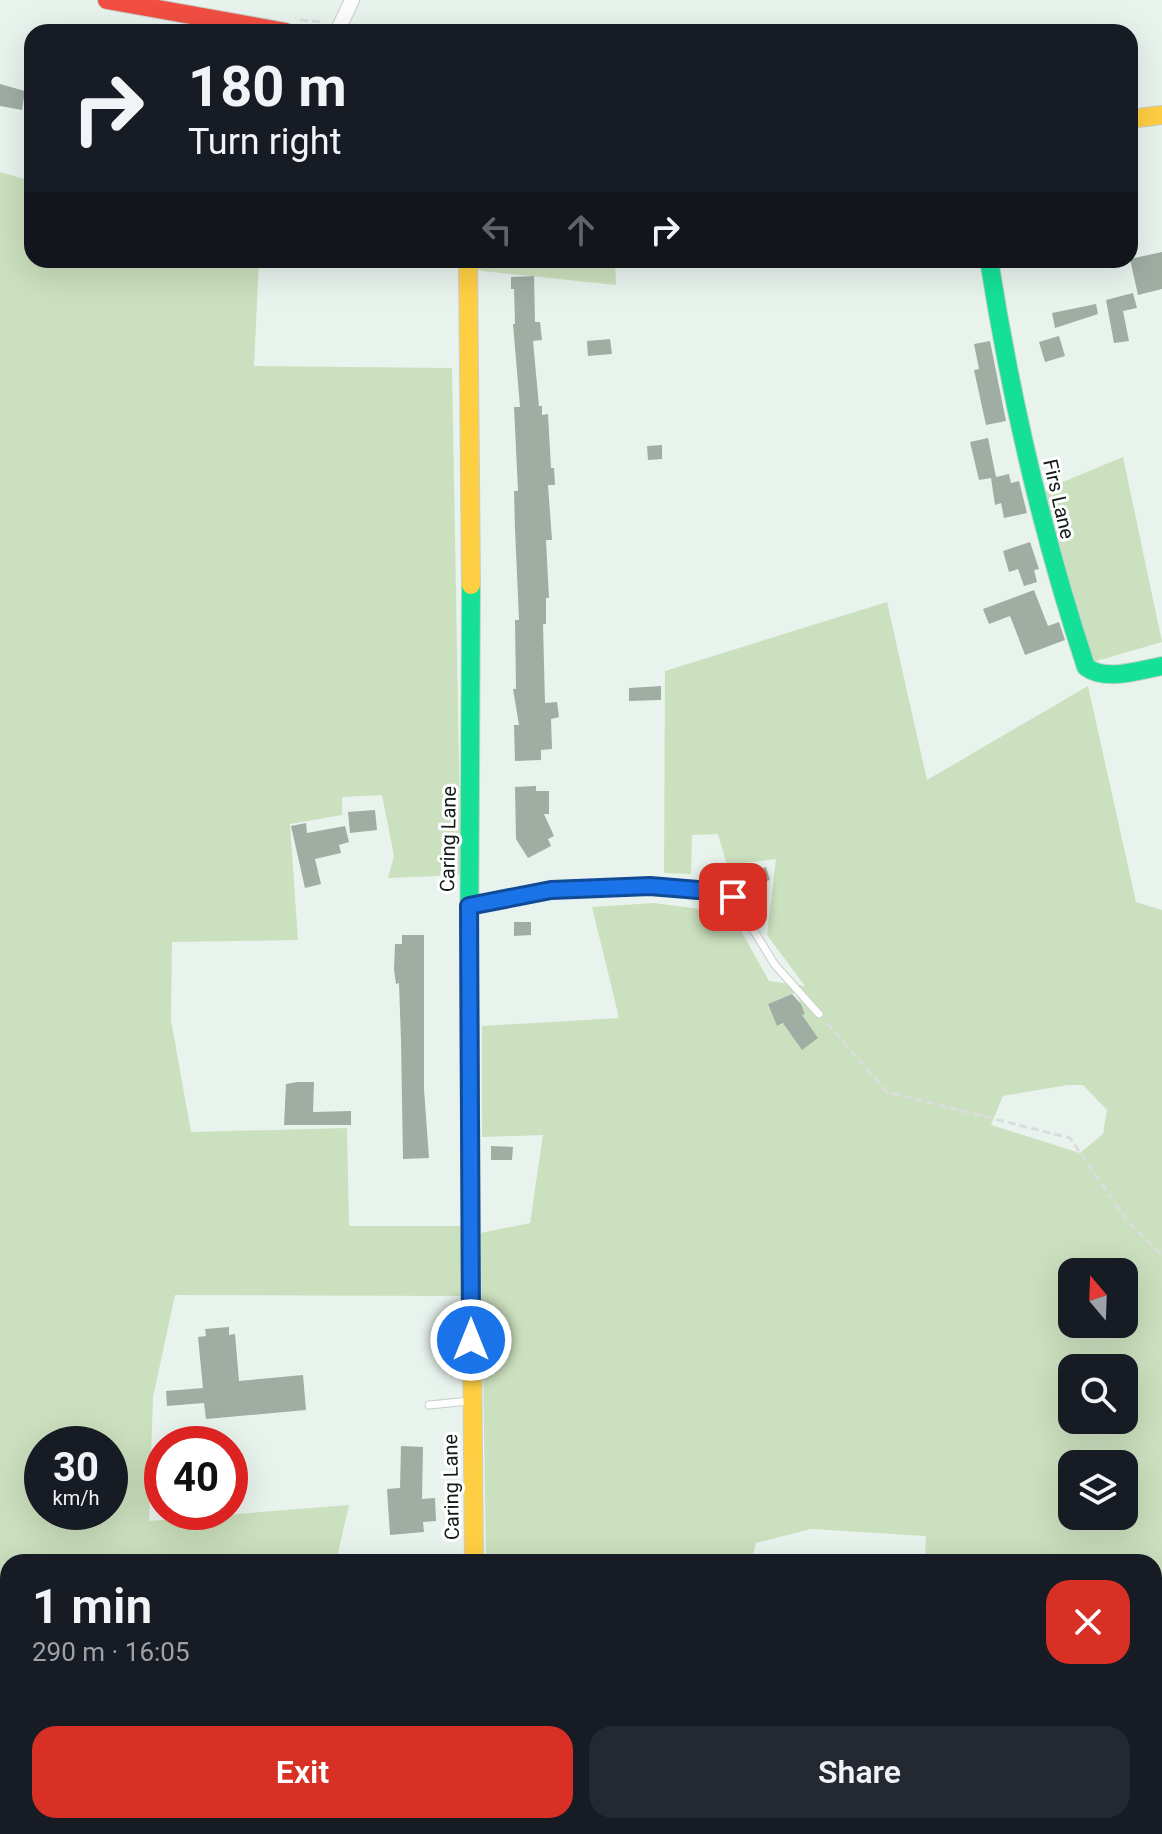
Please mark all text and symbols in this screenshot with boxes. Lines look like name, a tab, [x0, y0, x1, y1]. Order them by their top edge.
text: 180 m	[188, 54, 347, 120]
icon: right	[56, 56, 160, 160]
text: Turn right	[188, 121, 341, 163]
icon: left	[475, 208, 519, 252]
icon: ahead	[559, 208, 603, 252]
icon: right	[643, 208, 687, 252]
street label: Firs Lane	[1038, 457, 1080, 541]
street label: Caring Lane	[435, 786, 461, 892]
pin	[699, 863, 767, 931]
icon: arrive	[711, 875, 755, 919]
north arrow	[1058, 1258, 1138, 1338]
map controls	[1058, 1258, 1138, 1530]
position arrow	[429, 1298, 513, 1382]
button: search	[1058, 1354, 1138, 1434]
speed limit sign: 40	[144, 1426, 248, 1530]
street label: Caring Lane	[438, 1434, 464, 1540]
text: 30	[53, 1444, 99, 1491]
button: layers	[1058, 1450, 1138, 1530]
text: km/h	[53, 1486, 99, 1510]
text: 1 min	[32, 1578, 152, 1635]
button: close	[1046, 1580, 1130, 1664]
text: 290 m · 16:05	[32, 1637, 190, 1667]
button: Exit	[32, 1726, 573, 1818]
button: Share	[589, 1726, 1130, 1818]

